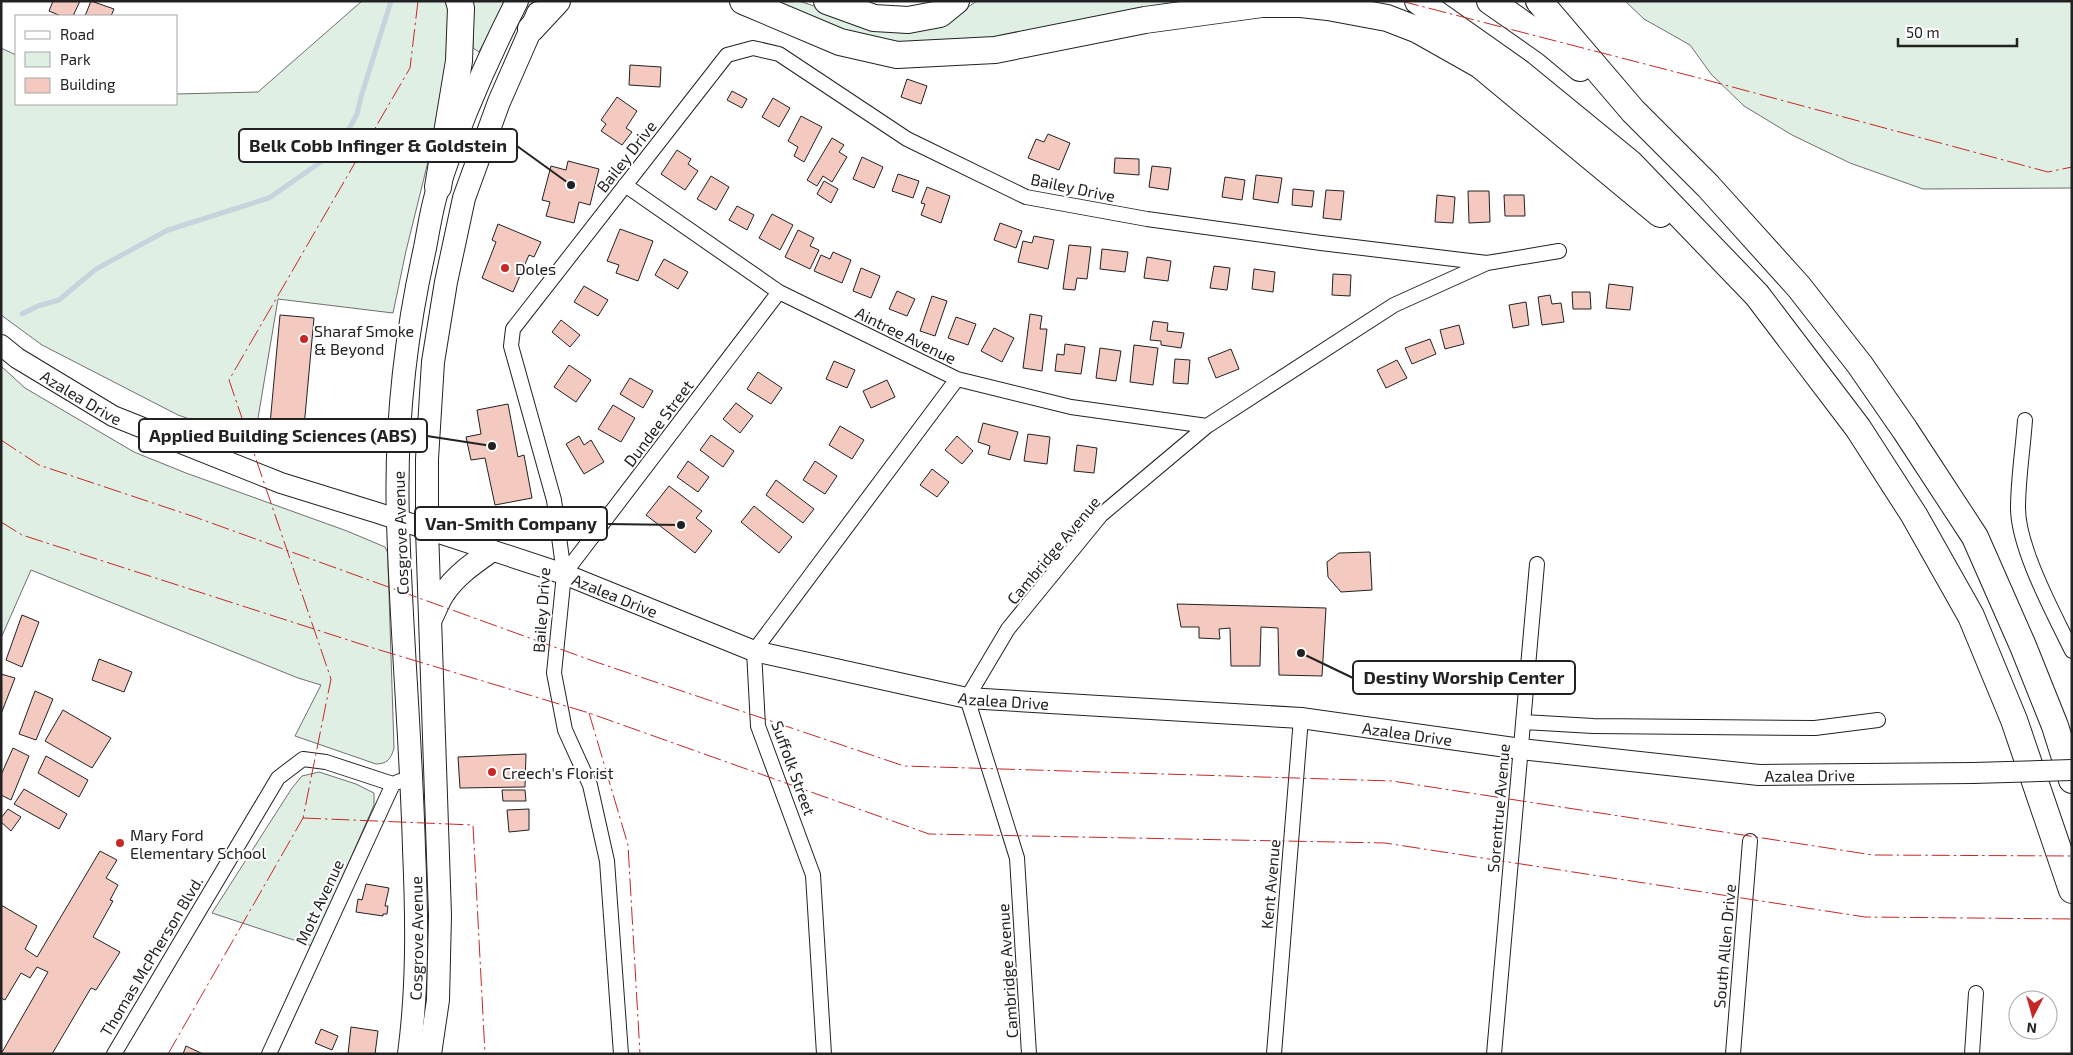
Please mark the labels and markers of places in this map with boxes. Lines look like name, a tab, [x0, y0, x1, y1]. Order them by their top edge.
callout: Belk Cobb Infinger & Goldstein	[239, 129, 517, 162]
place label: Doles	[515, 259, 556, 278]
marker: Doles	[499, 262, 511, 274]
place label: Sharaf Smoke & Beyond	[314, 321, 414, 358]
marker: Sharaf Smoke & Beyond	[298, 333, 310, 345]
callout: Applied Building Sciences (ABS)	[139, 419, 427, 452]
callout: Van-Smith Company	[415, 507, 607, 540]
callout: Destiny Worship Center	[1353, 661, 1575, 694]
place label: Creech's Florist	[502, 763, 614, 782]
marker: Creech's Florist	[486, 766, 498, 778]
place label: Mary Ford Elementary School	[130, 825, 266, 862]
marker: Mary Ford Elementary School	[114, 837, 126, 849]

